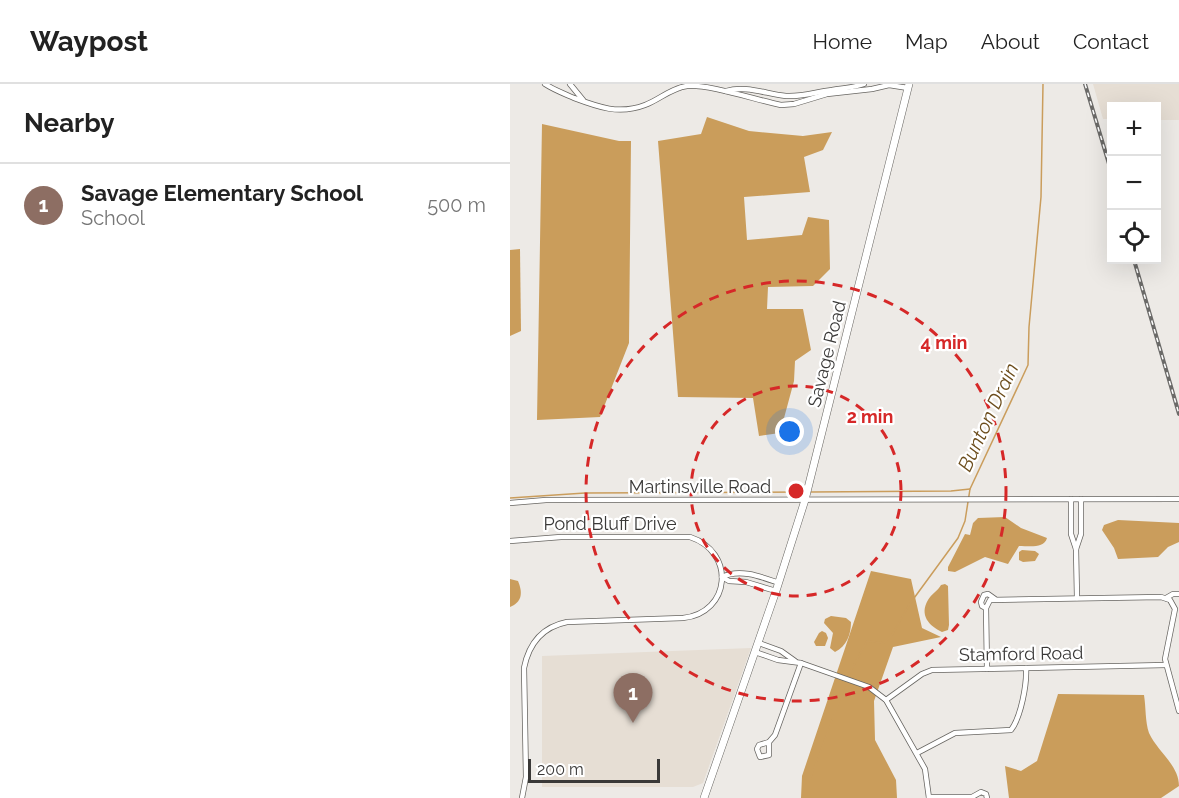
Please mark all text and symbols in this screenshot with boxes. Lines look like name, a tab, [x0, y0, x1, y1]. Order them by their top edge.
text: Waypost	[30, 25, 148, 58]
text: Home	[813, 29, 872, 54]
text: Map	[905, 29, 948, 54]
text: About	[981, 29, 1040, 54]
text: Contact	[1073, 29, 1149, 54]
map controls	[1107, 102, 1161, 264]
button: +	[1107, 102, 1161, 156]
text: Nearby	[24, 108, 114, 138]
button: −	[1107, 156, 1161, 210]
text: Savage Elementary School	[81, 180, 363, 206]
text: 1	[39, 193, 48, 217]
text: 500 m	[427, 193, 486, 217]
text: School	[81, 206, 145, 230]
button: locate	[1107, 210, 1161, 264]
street label: Savage Road	[803, 298, 850, 409]
text: 4 min	[921, 332, 967, 353]
water label: Bunton Drain	[952, 359, 1024, 475]
text: 2 min	[847, 406, 893, 427]
your location	[775, 417, 804, 446]
street label: Martinsville Road	[629, 476, 771, 497]
centre of rings	[786, 481, 806, 501]
street label: Pond Bluff Drive	[543, 513, 677, 534]
street label: Stamford Road	[959, 642, 1083, 665]
pin: 1	[614, 674, 652, 723]
scale bar	[528, 756, 660, 784]
text: 200 m	[537, 760, 584, 779]

